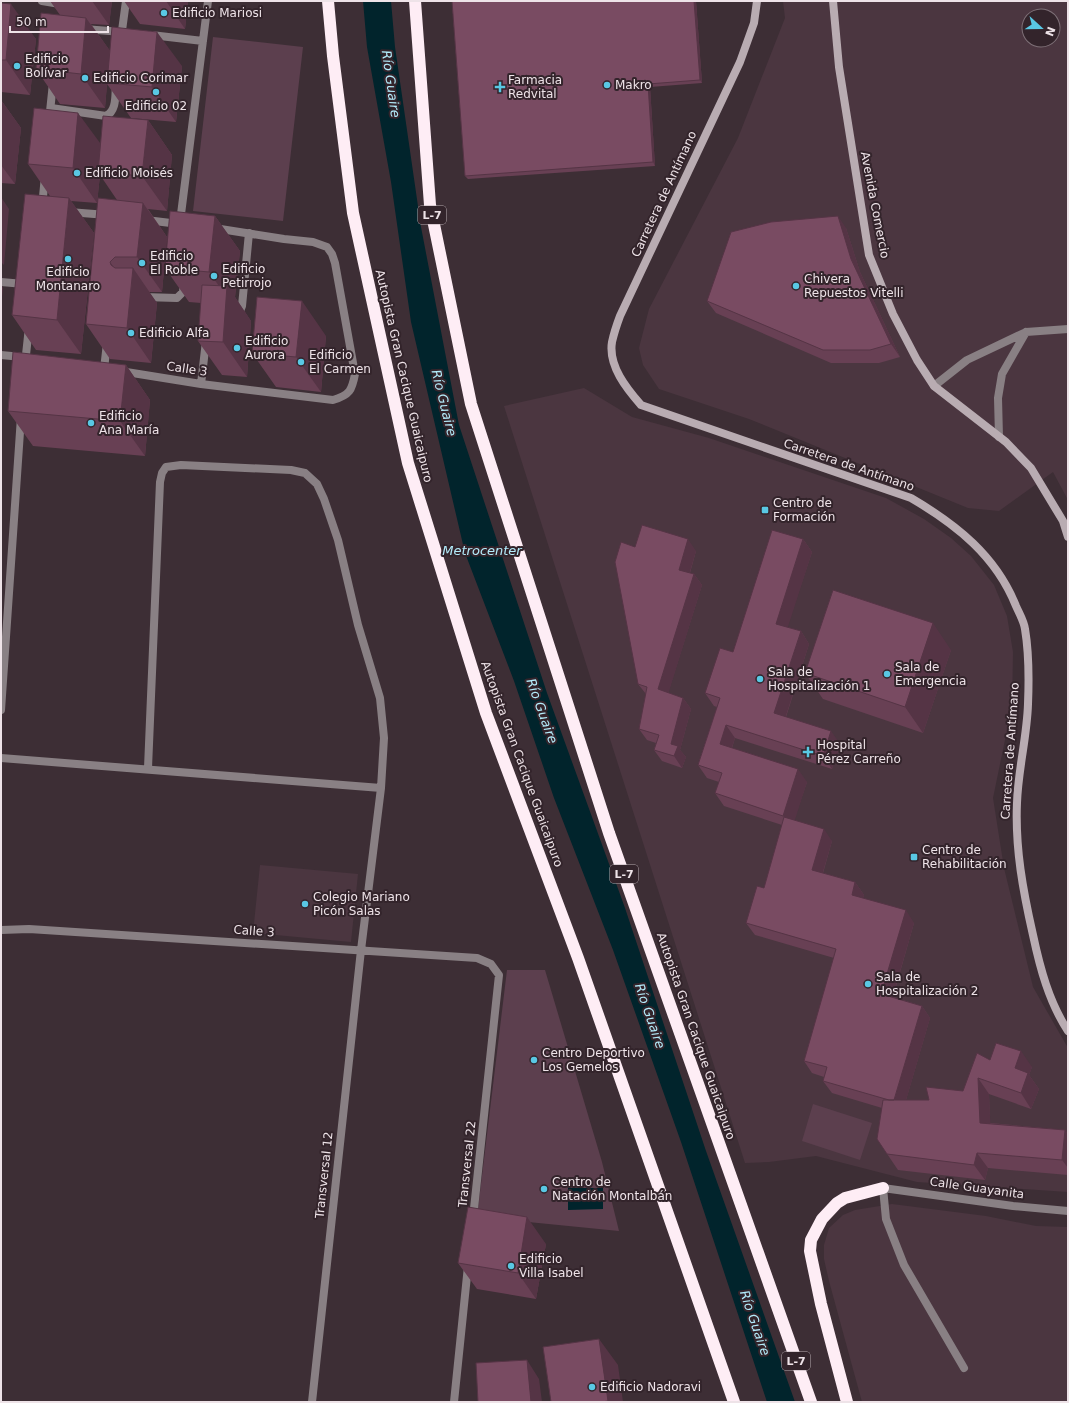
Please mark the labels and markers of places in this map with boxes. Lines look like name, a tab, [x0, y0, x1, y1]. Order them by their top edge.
place label: Edificio Mariosi	[172, 6, 262, 20]
marker: Edificio Mariosi	[159, 8, 169, 18]
place label: Edificio Bolívar	[25, 52, 68, 80]
marker: Edificio Bolívar	[12, 61, 22, 71]
place label: Edificio Corimar	[93, 71, 188, 85]
marker: Edificio Corimar	[80, 73, 90, 83]
place label: Farmacia Redvital	[508, 73, 562, 101]
place label: Makro	[615, 78, 652, 92]
marker: Makro	[602, 80, 612, 90]
marker: Farmacia Redvital	[495, 82, 505, 92]
marker: Edificio 02	[151, 87, 161, 97]
place label: Edificio 02	[125, 99, 187, 113]
place label: Edificio Moisés	[85, 166, 173, 180]
marker: Edificio Moisés	[72, 168, 82, 178]
place label: Edificio El Roble	[150, 249, 198, 277]
marker: Edificio Montanaro	[63, 254, 73, 264]
marker: Edificio El Roble	[137, 258, 147, 268]
place label: Edificio Petirrojo	[222, 262, 272, 290]
place label: Edificio Montanaro	[36, 265, 100, 293]
marker: Edificio Petirrojo	[209, 271, 219, 281]
place label: Chivera Repuestos Vitelli	[804, 272, 904, 300]
marker: Chivera Repuestos Vitelli	[791, 281, 801, 291]
place label: Edificio Alfa	[139, 326, 209, 340]
marker: Edificio Alfa	[126, 328, 136, 338]
place label: Edificio Aurora	[245, 334, 288, 362]
marker: Edificio Aurora	[232, 343, 242, 353]
place label: Edificio El Carmen	[309, 348, 371, 376]
marker: Edificio El Carmen	[296, 357, 306, 367]
place label: Edificio Ana María	[99, 409, 159, 437]
marker: Edificio Ana María	[86, 418, 96, 428]
place label: Centro de Formación	[773, 496, 835, 524]
marker: Centro de Formación	[760, 505, 770, 515]
place label: Sala de Emergencia	[895, 660, 966, 688]
place label: Sala de Hospitalización 1	[768, 665, 870, 693]
marker: Sala de Emergencia	[882, 669, 892, 679]
marker: Sala de Hospitalización 1	[755, 674, 765, 684]
place label: Hospital Pérez Carreño	[817, 738, 901, 766]
marker: Hospital Pérez Carreño	[802, 746, 814, 758]
place label: Centro de Rehabilitación	[922, 843, 1007, 871]
marker: Centro de Rehabilitación	[909, 852, 919, 862]
place label: Colegio Mariano Picón Salas	[313, 890, 410, 918]
marker: Colegio Mariano Picón Salas	[300, 899, 310, 909]
place label: Sala de Hospitalización 2	[876, 970, 978, 998]
marker: Sala de Hospitalización 2	[863, 979, 873, 989]
place label: Centro Deportivo Los Gemelos	[542, 1046, 645, 1074]
marker: Centro Deportivo Los Gemelos	[529, 1055, 539, 1065]
place label: Centro de Natación Montalbán	[552, 1175, 672, 1203]
marker: Centro de Natación Montalbán	[539, 1184, 549, 1194]
place label: Edificio Villa Isabel	[519, 1252, 584, 1280]
marker: Edificio Villa Isabel	[506, 1261, 516, 1271]
place label: Edificio Nadoravi	[600, 1380, 701, 1394]
marker: Edificio Nadoravi	[587, 1382, 597, 1392]

